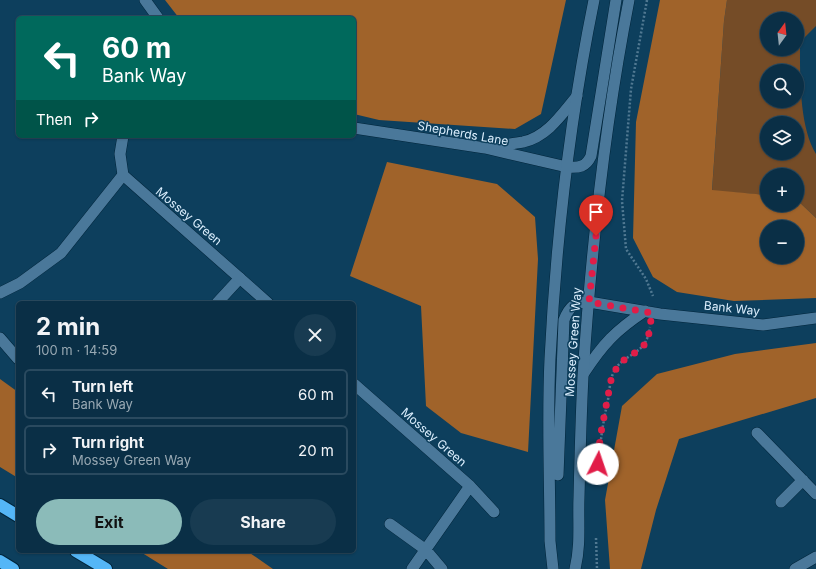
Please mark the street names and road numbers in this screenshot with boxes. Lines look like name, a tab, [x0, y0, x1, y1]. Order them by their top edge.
street label: Shepherds Lane	[416, 118, 510, 148]
street label: Mossey Green	[153, 184, 225, 248]
street label: Mossey Green Way	[562, 286, 584, 397]
street label: Bank Way	[703, 298, 761, 318]
street label: Mossey Green	[398, 404, 470, 470]

